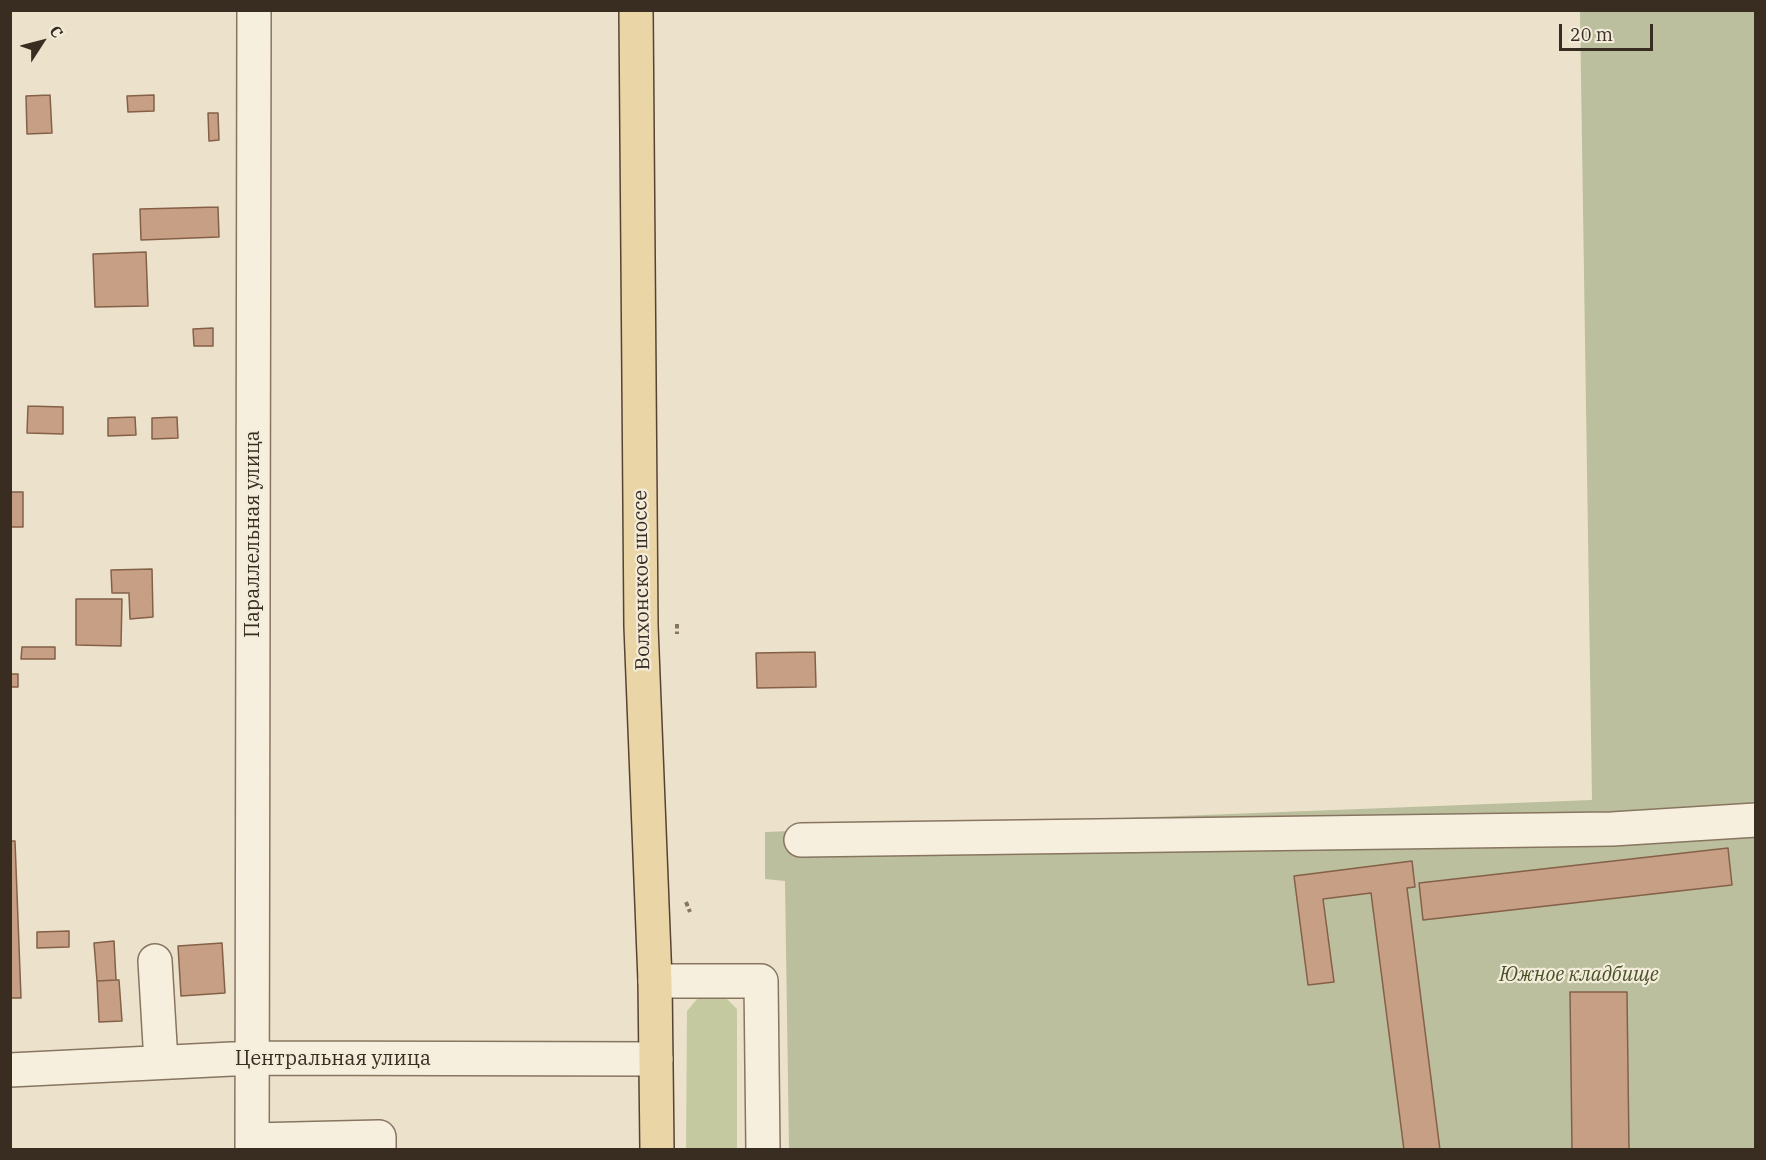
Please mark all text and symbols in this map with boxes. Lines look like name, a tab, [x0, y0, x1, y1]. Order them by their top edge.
north arrow	[12, 12, 72, 72]
scale bar	[1562, 12, 1656, 50]
text: С	[45, 21, 68, 42]
text: 20 m	[1570, 23, 1613, 46]
street label: Параллельная улица	[241, 430, 265, 638]
street label: Волхонское шоссе	[628, 490, 656, 670]
park label: Южное кладбище	[1499, 963, 1659, 987]
street label: Центральная улица	[235, 1047, 431, 1071]

